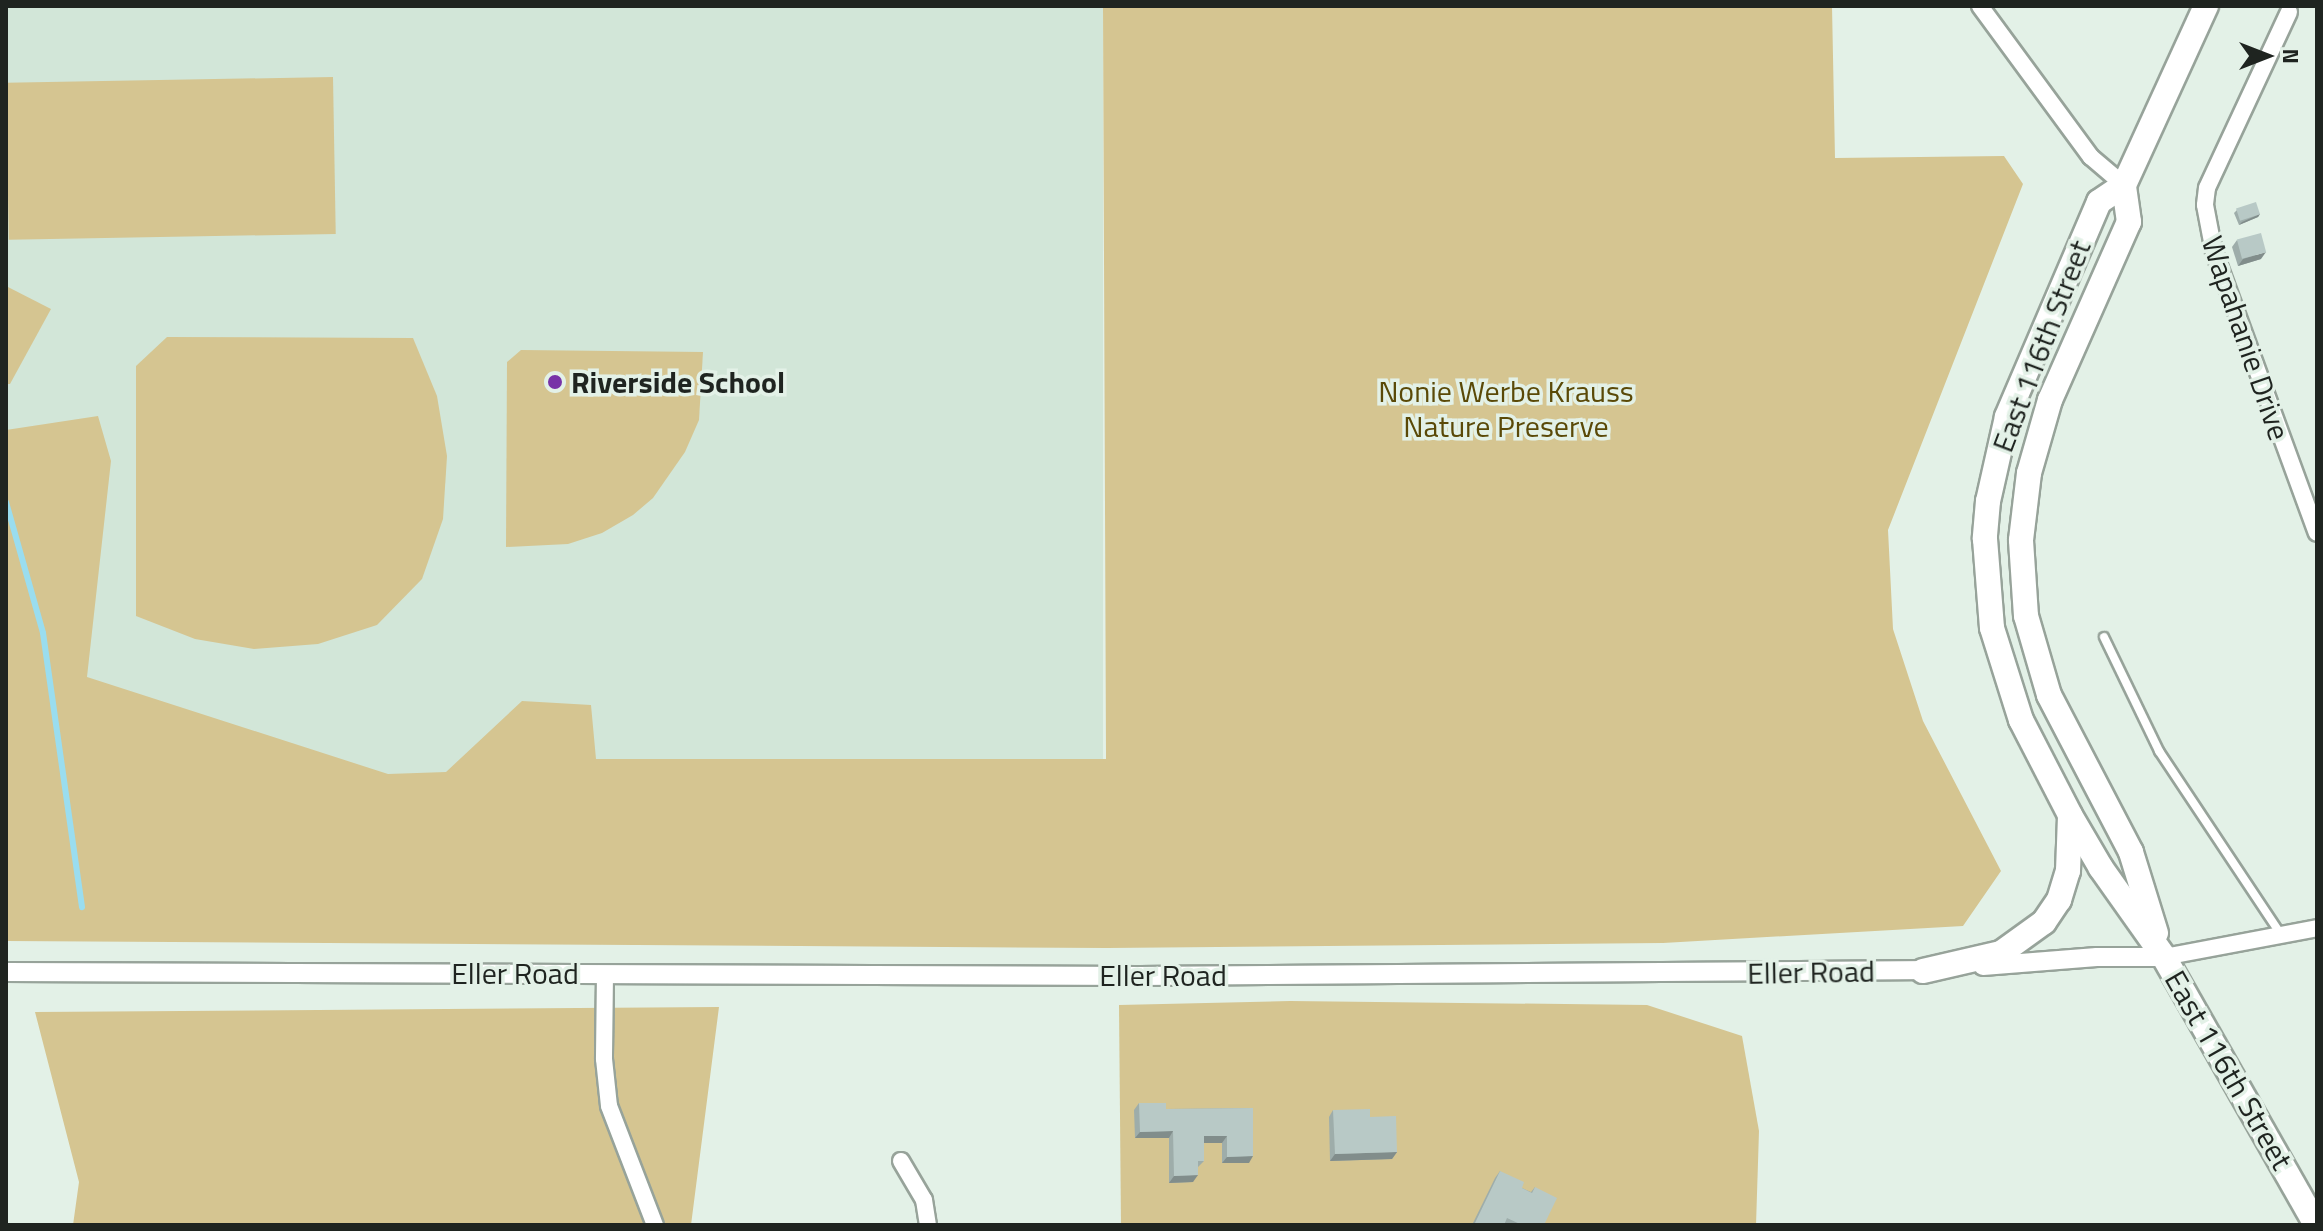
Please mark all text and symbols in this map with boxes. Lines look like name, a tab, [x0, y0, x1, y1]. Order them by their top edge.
north arrow	[2227, 16, 2307, 96]
text: N	[2274, 48, 2308, 64]
street label: Wapahanie Drive	[2194, 231, 2298, 445]
street label: East 116th Street	[1984, 235, 2098, 457]
place label: Riverside School	[571, 364, 785, 400]
marker: Riverside School	[546, 373, 564, 391]
park label: Nonie Werbe Krauss Nature Preserve	[1378, 373, 1634, 444]
street label: Eller Road	[1747, 953, 1875, 991]
street label: Eller Road	[451, 955, 579, 991]
street label: Eller Road	[1099, 957, 1227, 993]
street label: East 116th Street	[2157, 964, 2301, 1176]

